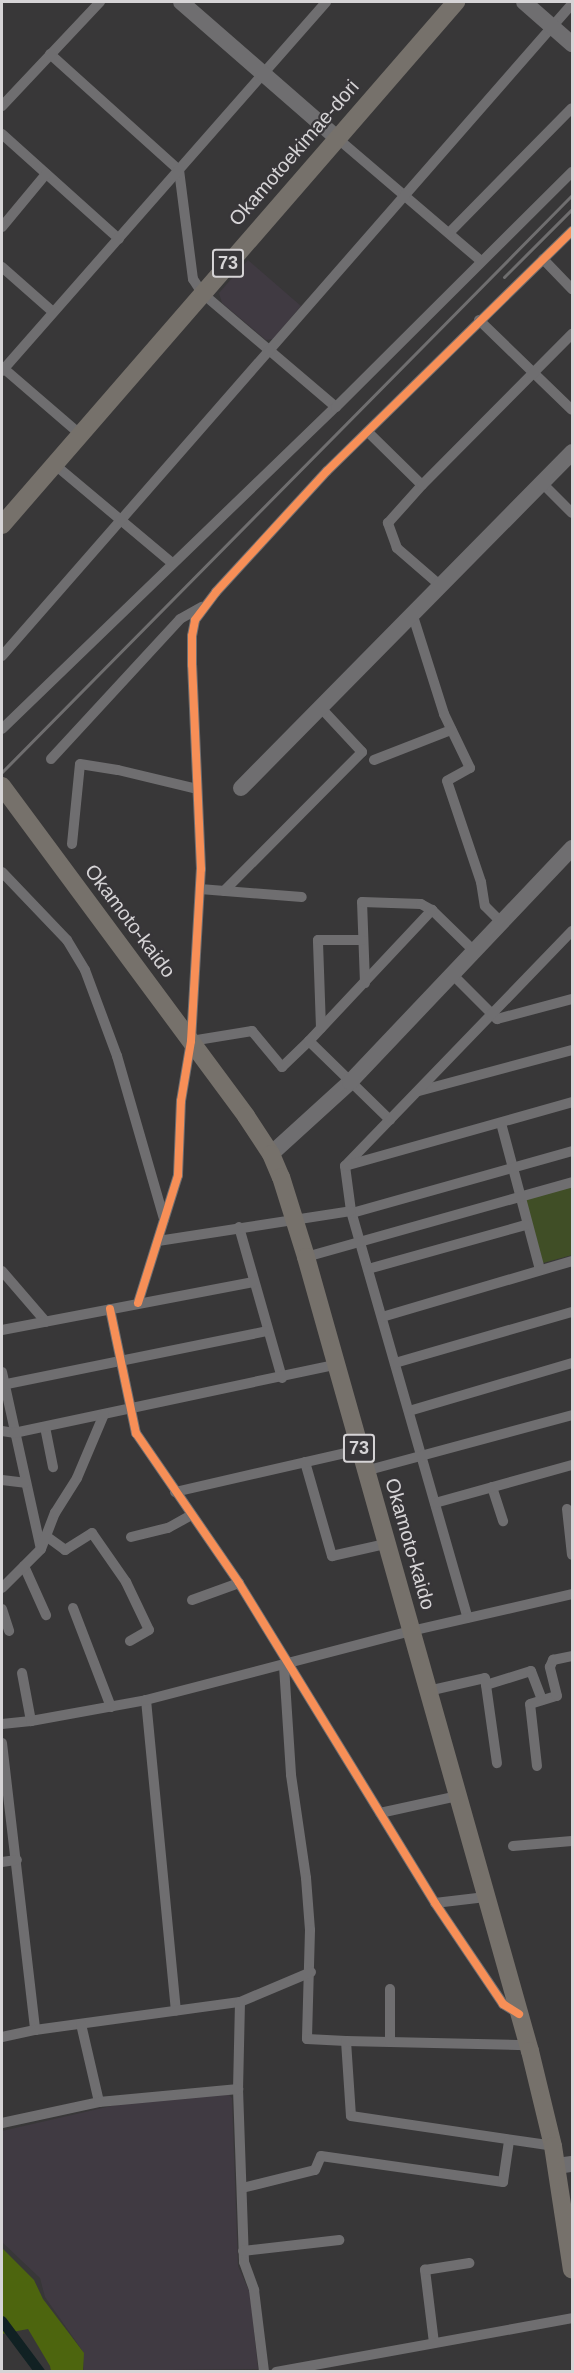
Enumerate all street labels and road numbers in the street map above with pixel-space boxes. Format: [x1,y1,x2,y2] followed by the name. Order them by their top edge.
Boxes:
[224,75,364,231] street label: Okamotoekimae-dori
[212,248,244,278] road number: 73
[80,860,180,982] street label: Okamoto-kaido
[342,1433,376,1463] road number: 73
[380,1476,440,1612] street label: Okamoto-kaido

